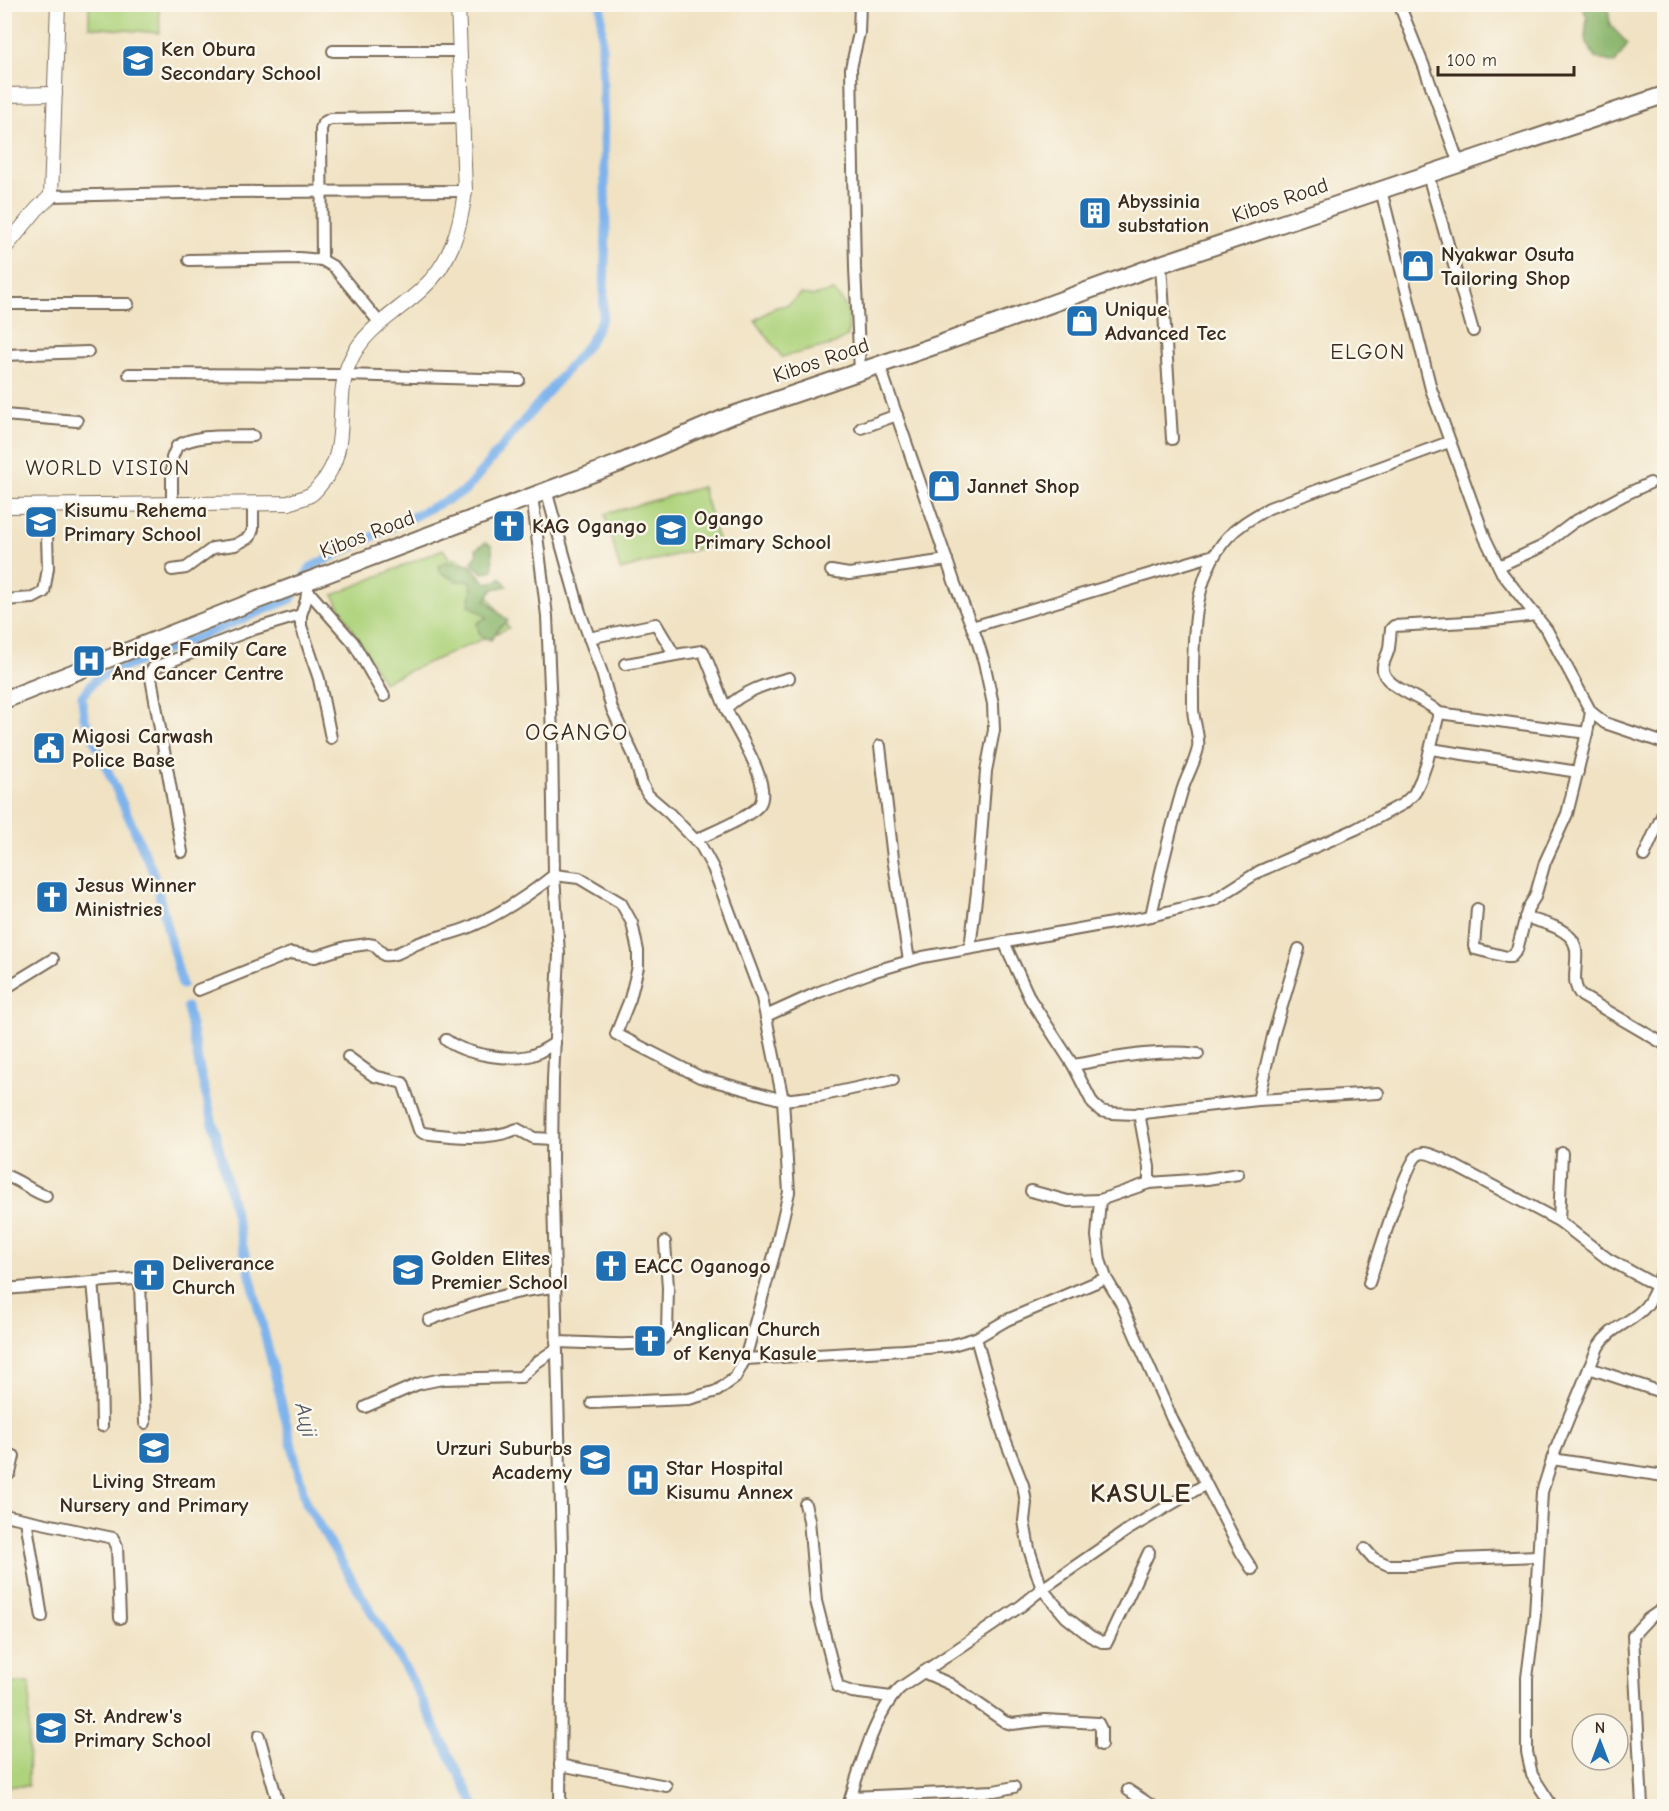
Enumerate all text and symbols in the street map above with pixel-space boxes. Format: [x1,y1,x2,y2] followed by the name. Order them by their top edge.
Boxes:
[161,37,321,85] place label: Ken Obura Secondary School
[1438,39,1574,77] scale bar
[120,43,156,79] school or university icon: Ken Obura Secondary School
[1447,50,1497,71] text: 100 m
[1229,172,1331,228] street label: Kibos Road
[1118,189,1209,237] place label: Abyssinia substation
[1077,195,1113,231] building icon: Abyssinia substation
[1441,242,1575,290] place label: Nyakwar Osuta Tailoring Shop
[1400,248,1436,284] shop icon: Nyakwar Osuta Tailoring Shop
[1105,297,1226,345] place label: Unique Advanced Tec
[1064,303,1100,339] shop icon: Unique Advanced Tec
[770,332,872,388] street label: Kibos Road
[1330,339,1406,365] district label: ELGON
[26,455,190,481] district label: WORLD VISION
[926,468,962,504] shop icon: Jannet Shop
[967,474,1079,498] place label: Jannet Shop
[64,498,207,546] place label: Kisumu Rehema Primary School
[23,504,59,540] school or university icon: Kisumu Rehema Primary School
[316,505,418,563] street label: Kibos Road
[694,506,831,554] place label: Ogango Primary School
[491,508,527,544] church icon: KAG Ogango
[653,512,689,548] school or university icon: Ogango Primary School
[532,514,647,538] place label: KAG Ogango
[112,637,287,685] place label: Bridge Family Care And Cancer Centre
[71,643,107,679] hospital icon: Bridge Family Care And Cancer Centre
[525,718,629,746] district label: OGANGO
[72,724,213,772] place label: Migosi Carwash Police Base
[31,730,67,766] public building icon: Migosi Carwash Police Base
[75,873,196,921] place label: Jesus Winner Ministries
[34,879,70,915] church icon: Jesus Winner Ministries
[431,1246,568,1294] place label: Golden Elites Premier School
[593,1248,629,1284] church icon: EACC Oganogo
[172,1251,274,1299] place label: Deliverance Church
[390,1252,426,1288] school or university icon: Golden Elites Premier School
[634,1254,771,1278] place label: EACC Oganogo
[131,1257,167,1293] church icon: Deliverance Church
[673,1317,820,1365] place label: Anglican Church of Kenya Kasule
[632,1323,668,1359] church icon: Anglican Church of Kenya Kasule
[289,1399,323,1441] water label: Auji
[136,1430,172,1466] school or university icon: Living Stream Nursery and Primary
[436,1436,572,1484] place label: Urzuri Suburbs Academy
[577,1442,613,1478] school or university icon: Urzuri Suburbs Academy
[666,1456,794,1504] place label: Star Hospital Kisumu Annex
[625,1462,661,1498] hospital icon: Star Hospital Kisumu Annex
[60,1469,249,1517] place label: Living Stream Nursery and Primary
[1090,1478,1192,1509] district label: KASULE
[74,1704,211,1752] place label: St. Andrew's Primary School
[33,1710,69,1746] school or university icon: St. Andrew's Primary School
[1570,1712,1630,1772] north arrow
[1595,1719,1605,1737] text: N

